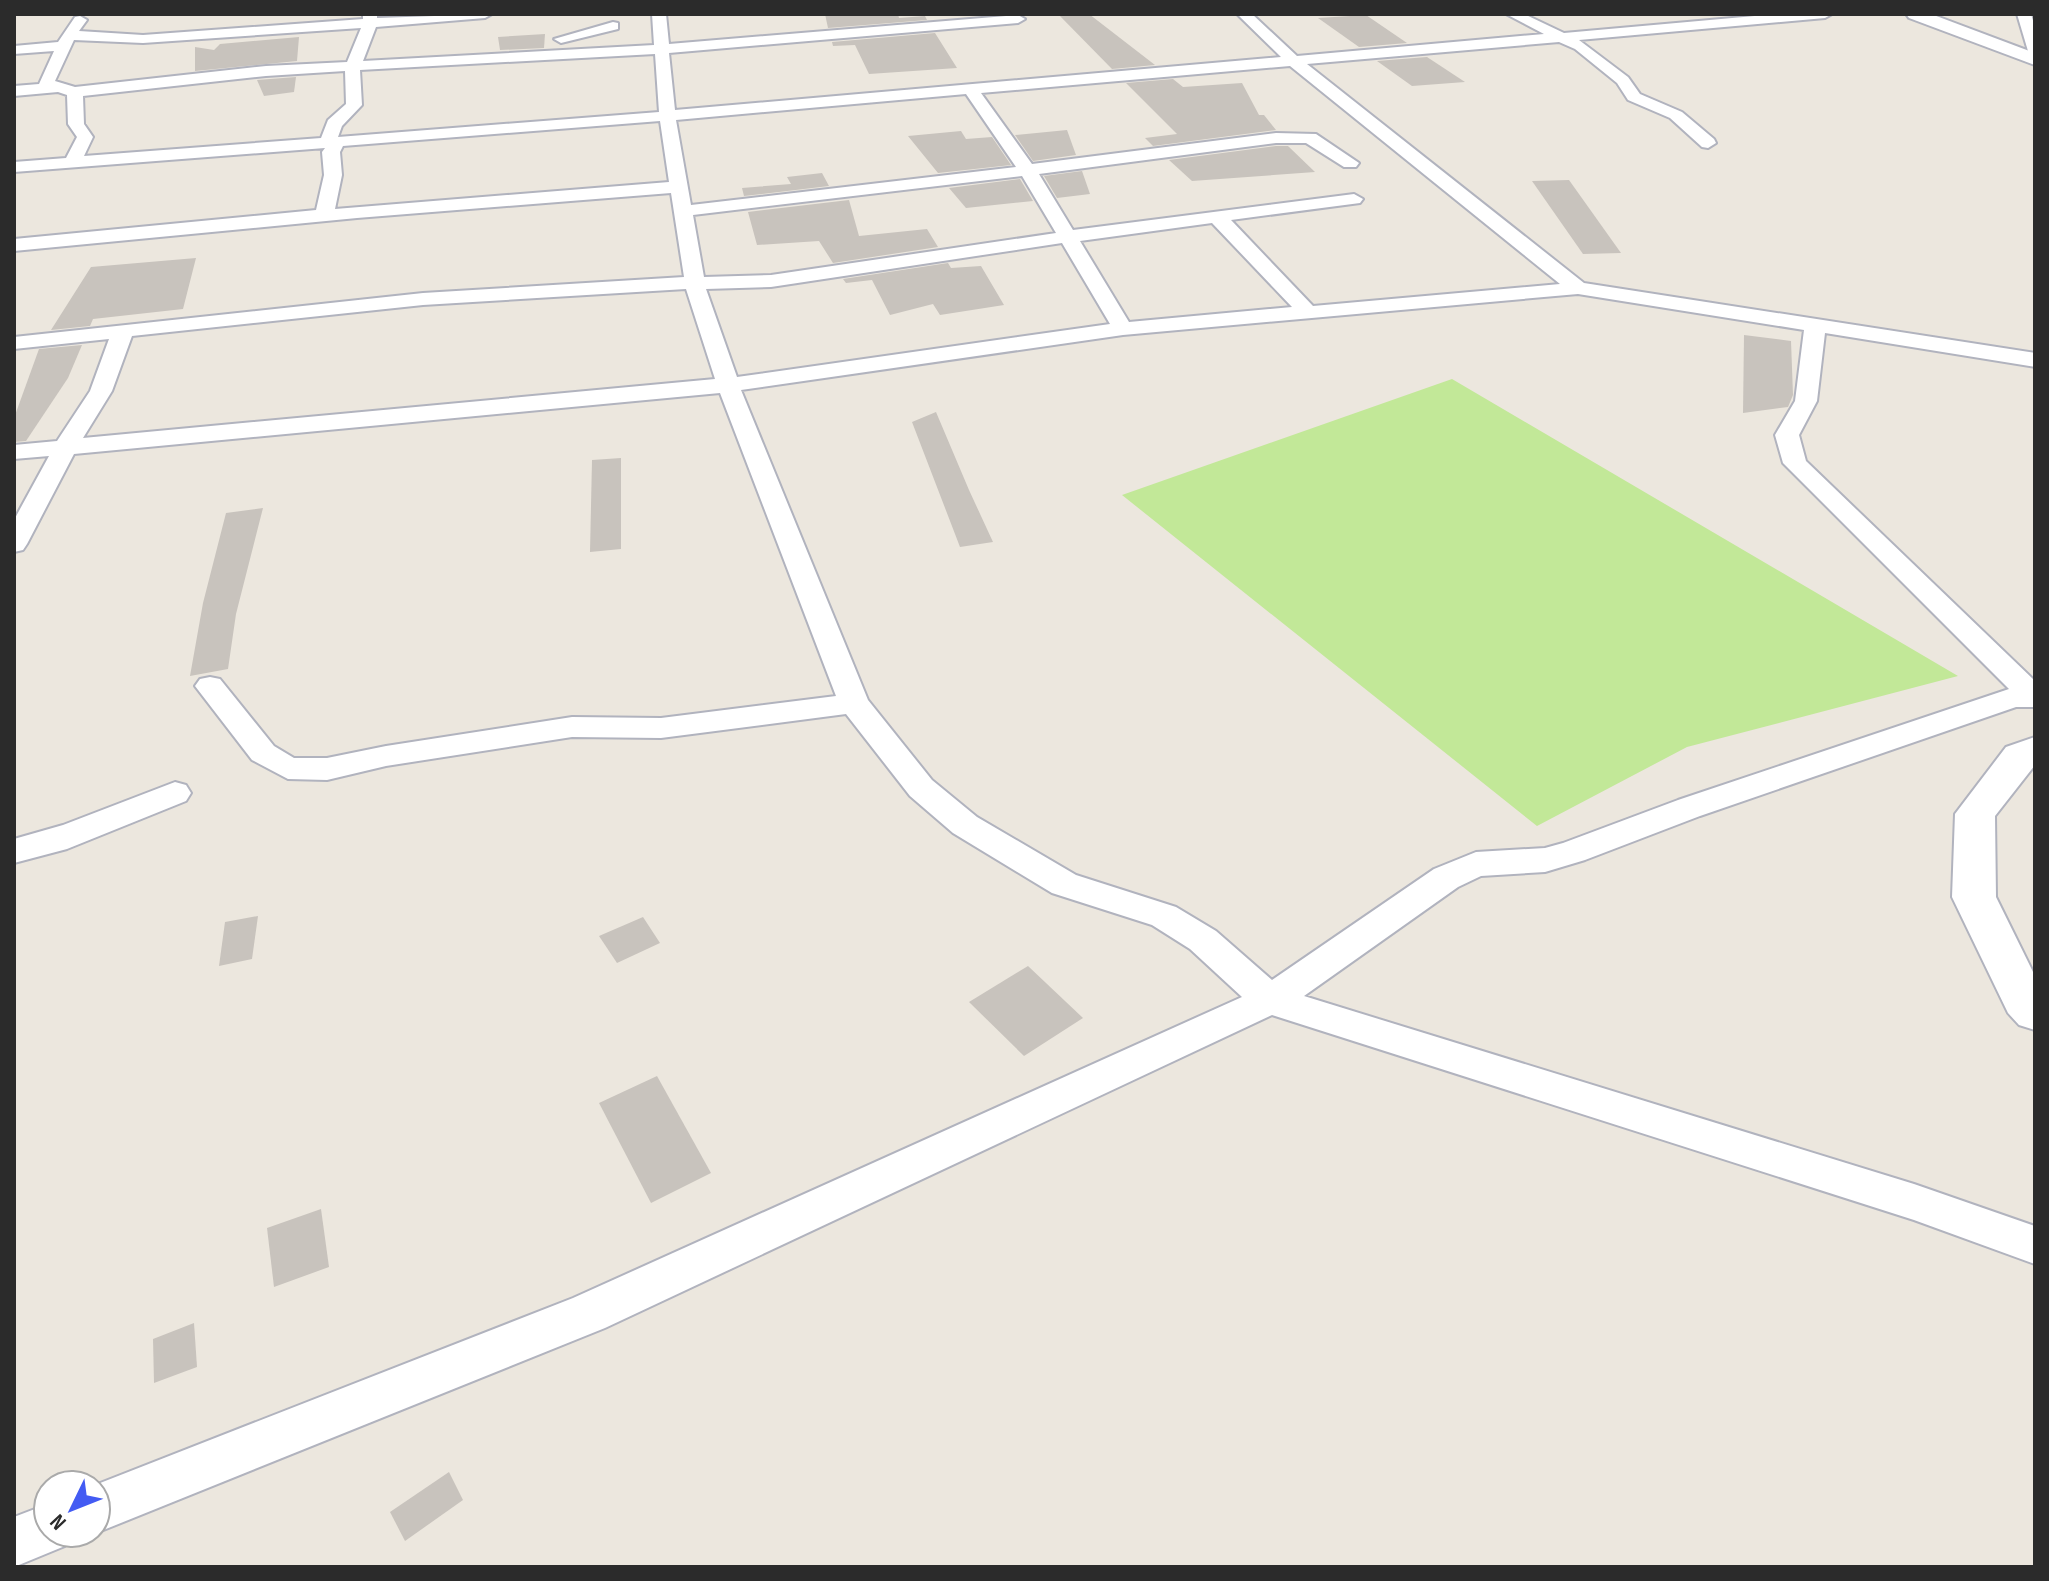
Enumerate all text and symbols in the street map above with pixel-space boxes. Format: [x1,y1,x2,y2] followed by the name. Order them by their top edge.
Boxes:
[32,1469,112,1549] north arrow
[45,1508,72,1535] text: N

